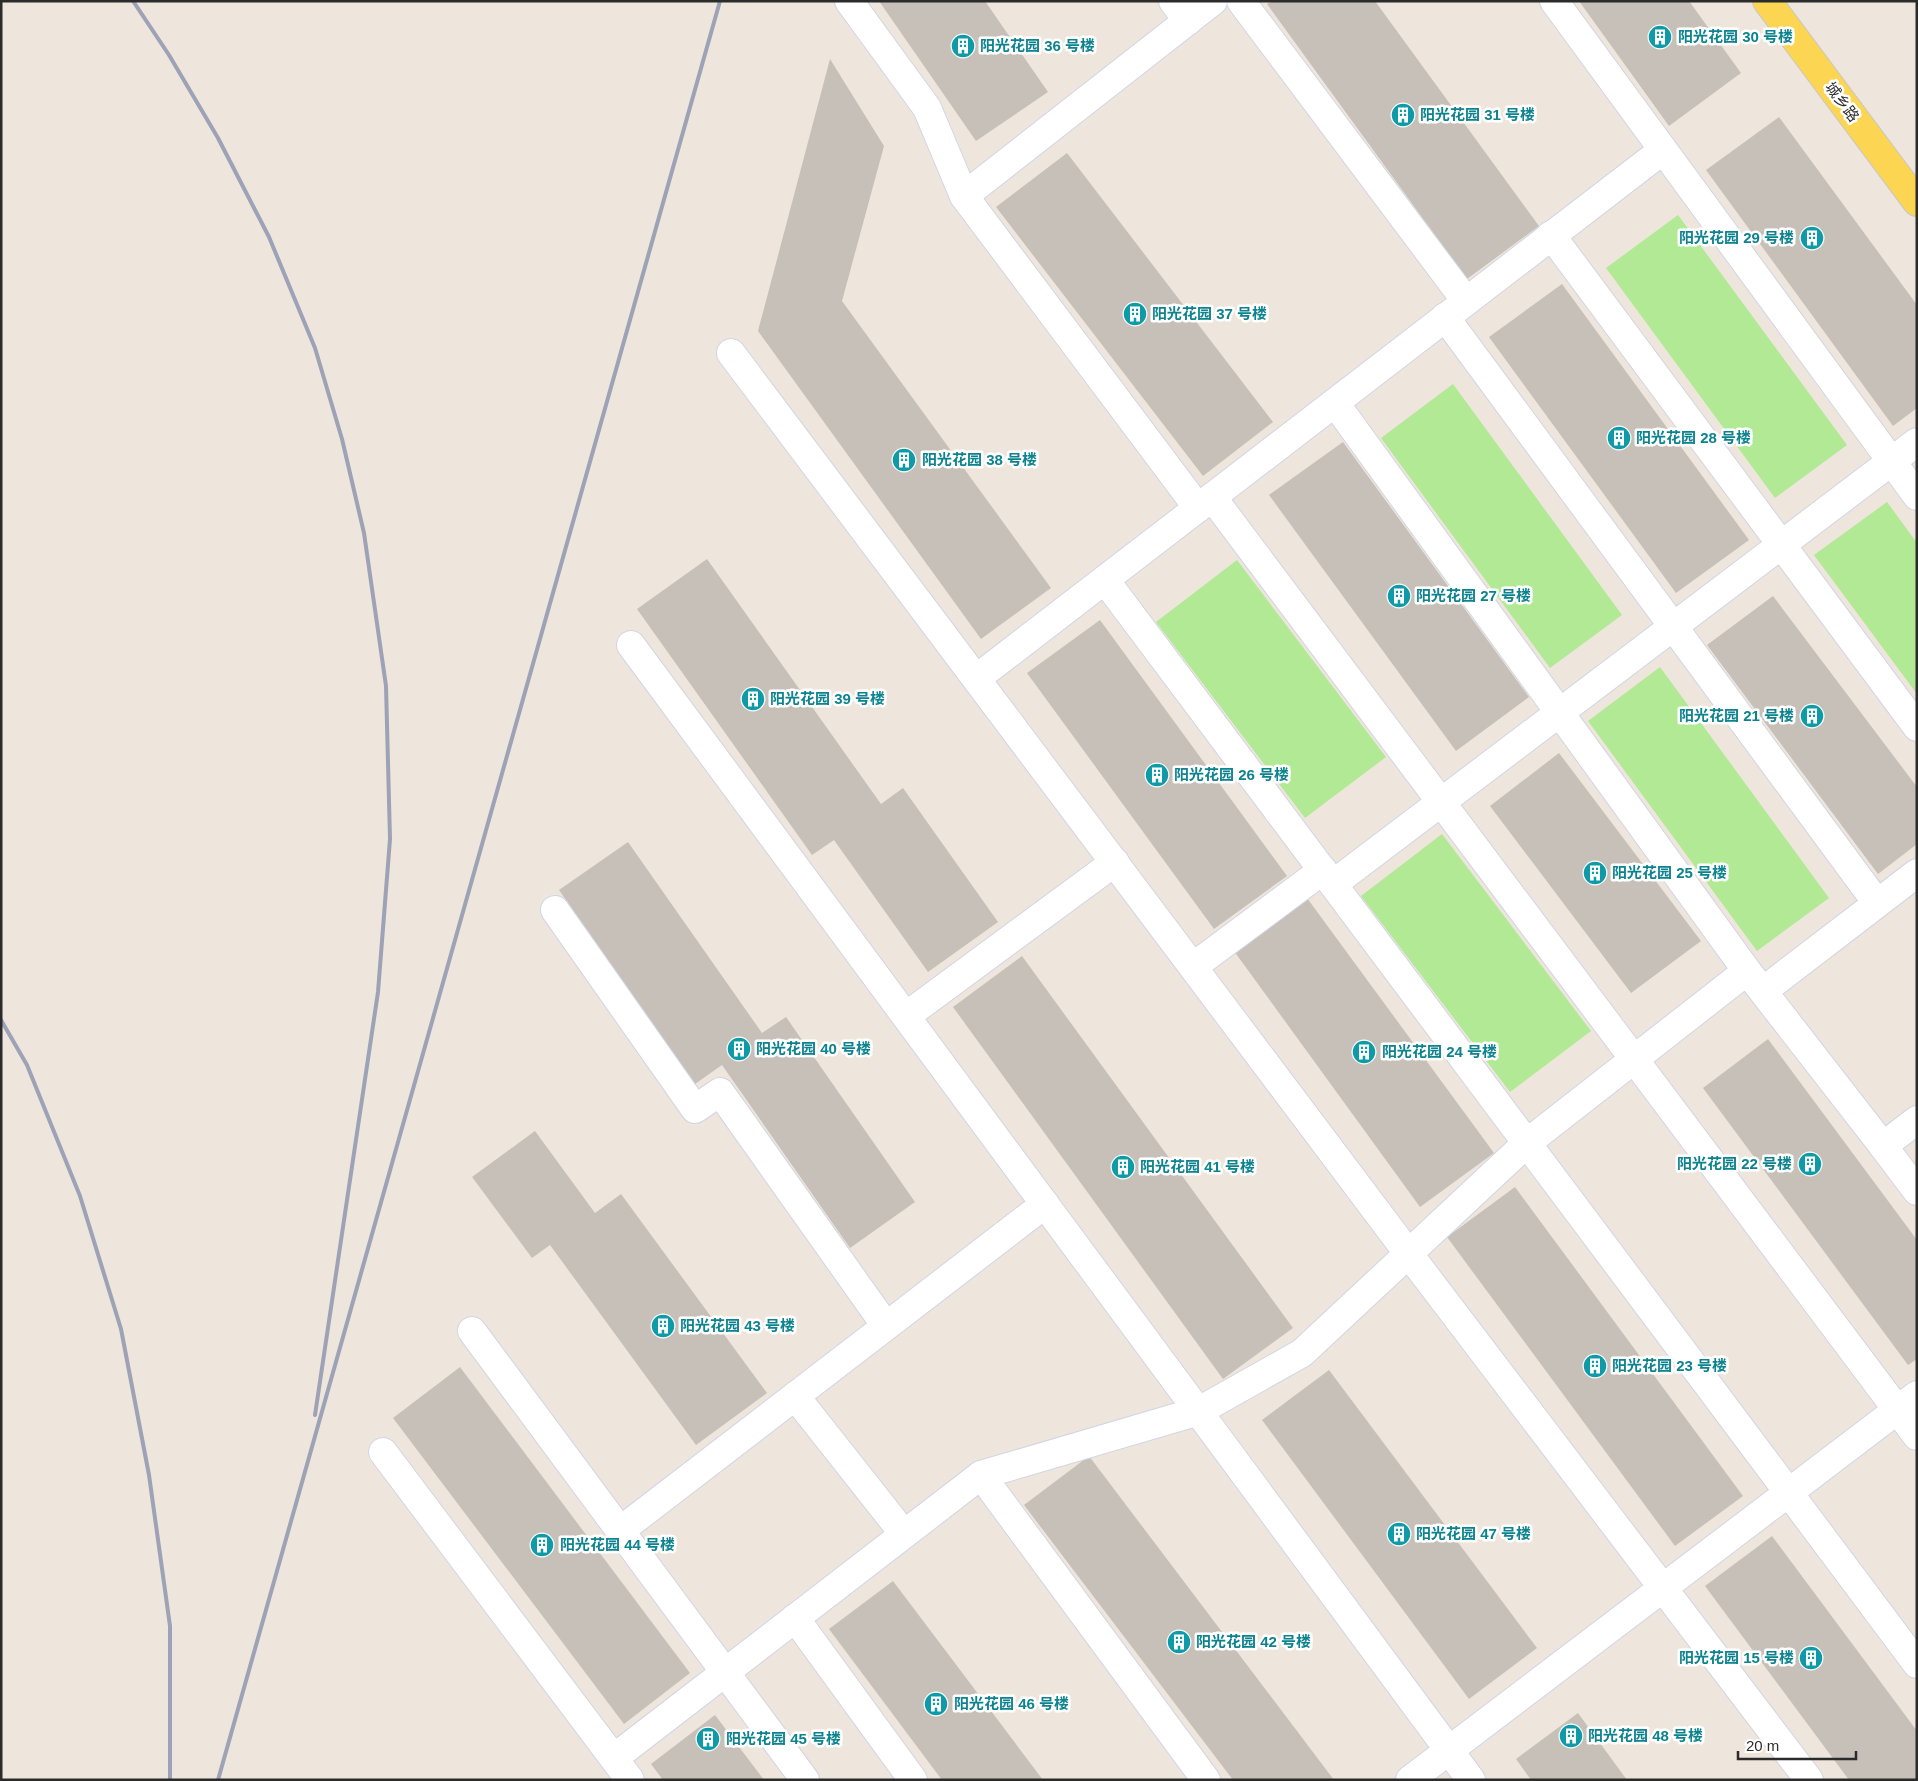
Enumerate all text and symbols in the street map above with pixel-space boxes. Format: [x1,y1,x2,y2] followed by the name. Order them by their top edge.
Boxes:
[1647,24,1673,50] building icon: 阳光花园 30 号楼
[1678,28,1793,45] place label: 阳光花园 30 号楼
[950,33,976,59] building icon: 阳光花园 36 号楼
[980,37,1095,54] place label: 阳光花园 36 号楼
[1822,79,1863,125] street label: 城乡路
[1390,102,1416,128] building icon: 阳光花园 31 号楼
[1420,106,1535,123] place label: 阳光花园 31 号楼
[1799,225,1825,251] building icon: 阳光花园 29 号楼
[1679,229,1794,246] place label: 阳光花园 29 号楼
[1122,301,1148,327] building icon: 阳光花园 37 号楼
[1152,305,1267,322] place label: 阳光花园 37 号楼
[1606,425,1632,451] building icon: 阳光花园 28 号楼
[1636,429,1751,446] place label: 阳光花园 28 号楼
[891,447,917,473] building icon: 阳光花园 38 号楼
[922,451,1037,468] place label: 阳光花园 38 号楼
[1386,583,1412,609] building icon: 阳光花园 27 号楼
[1416,587,1531,604] place label: 阳光花园 27 号楼
[740,686,766,712] building icon: 阳光花园 39 号楼
[770,690,885,707] place label: 阳光花园 39 号楼
[1799,703,1825,729] building icon: 阳光花园 21 号楼
[1679,707,1794,724] place label: 阳光花园 21 号楼
[1144,762,1170,788] building icon: 阳光花园 26 号楼
[1174,766,1289,783] place label: 阳光花园 26 号楼
[1582,860,1608,886] building icon: 阳光花园 25 号楼
[1612,864,1727,881] place label: 阳光花园 25 号楼
[726,1036,752,1062] building icon: 阳光花园 40 号楼
[1351,1039,1377,1065] building icon: 阳光花园 24 号楼
[756,1040,871,1057] place label: 阳光花园 40 号楼
[1382,1043,1497,1060] place label: 阳光花园 24 号楼
[1797,1151,1823,1177] building icon: 阳光花园 22 号楼
[1110,1154,1136,1180] building icon: 阳光花园 41 号楼
[1677,1155,1792,1172] place label: 阳光花园 22 号楼
[1140,1158,1255,1175] place label: 阳光花园 41 号楼
[650,1313,676,1339] building icon: 阳光花园 43 号楼
[680,1317,795,1334] place label: 阳光花园 43 号楼
[1582,1353,1608,1379] building icon: 阳光花园 23 号楼
[1612,1357,1727,1374] place label: 阳光花园 23 号楼
[1386,1521,1412,1547] building icon: 阳光花园 47 号楼
[1416,1525,1531,1542] place label: 阳光花园 47 号楼
[529,1532,555,1558] building icon: 阳光花园 44 号楼
[560,1536,675,1553] place label: 阳光花园 44 号楼
[1166,1629,1192,1655] building icon: 阳光花园 42 号楼
[1196,1633,1311,1650] place label: 阳光花园 42 号楼
[1798,1645,1824,1671] building icon: 阳光花园 15 号楼
[1679,1649,1794,1666] place label: 阳光花园 15 号楼
[923,1691,949,1717] building icon: 阳光花园 46 号楼
[954,1695,1069,1712] place label: 阳光花园 46 号楼
[1558,1723,1584,1749] building icon: 阳光花园 48 号楼
[695,1726,721,1752] building icon: 阳光花园 45 号楼
[1588,1727,1703,1744] place label: 阳光花园 48 号楼
[1738,1728,1856,1760] scale bar
[726,1730,841,1747] place label: 阳光花园 45 号楼
[1746,1737,1779,1754] text: 20 m

